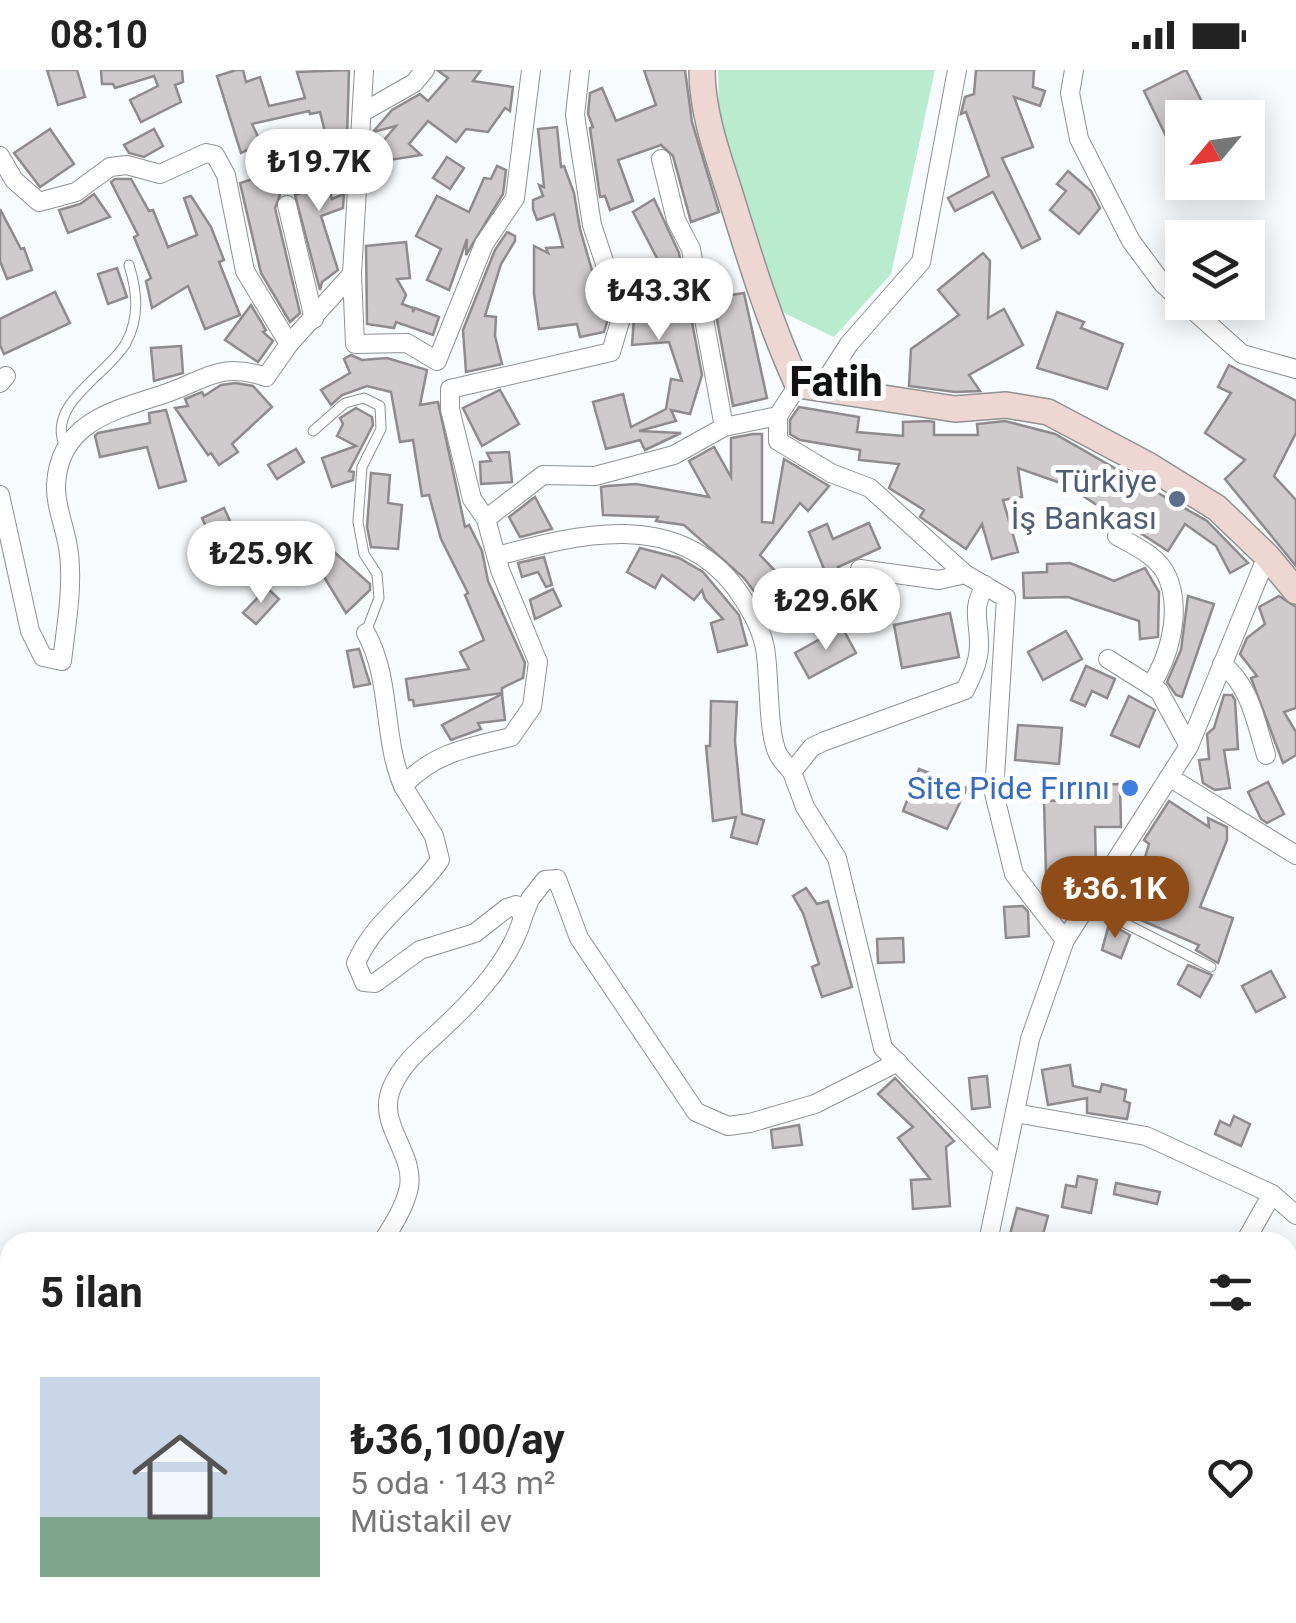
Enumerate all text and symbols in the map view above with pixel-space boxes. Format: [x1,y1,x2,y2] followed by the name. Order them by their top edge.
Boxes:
[50,13,148,57] text: 08:10
[1165,100,1265,200] north arrow
[1165,100,1265,320] map controls
[238,129,400,214] pin: ₺19.7K
[267,142,371,180] text: ₺19.7K
[1165,220,1265,320] button: layers
[578,258,740,343] pin: ₺43.3K
[607,271,711,309] text: ₺43.3K
[789,357,883,406] district label: Fatih
[1011,462,1157,537] place label: Türkiye İş Bankası
[1166,488,1188,510] marker: Türkiye İş Bankası
[180,521,342,606] pin: ₺25.9K
[209,534,313,572] text: ₺25.9K
[745,568,907,653] pin: ₺29.6K
[774,581,878,619] text: ₺29.6K
[907,769,1110,807] place label: Site Pide Fırını
[1119,777,1141,799] marker: Site Pide Fırını
[1034,856,1196,941] pin: ₺36.1K
[1063,869,1167,907] text: ₺36.1K
[1203,1265,1258,1320] icon: filters
[40,1268,143,1317] text: 5 ilan
[350,1415,565,1464] text: ₺36,100/ay
[120,1417,240,1537] icon: home
[1203,1450,1258,1505] icon: heart
[350,1464,556,1502] text: 5 oda · 143 m²
[350,1502,512,1540] text: Müstakil ev

